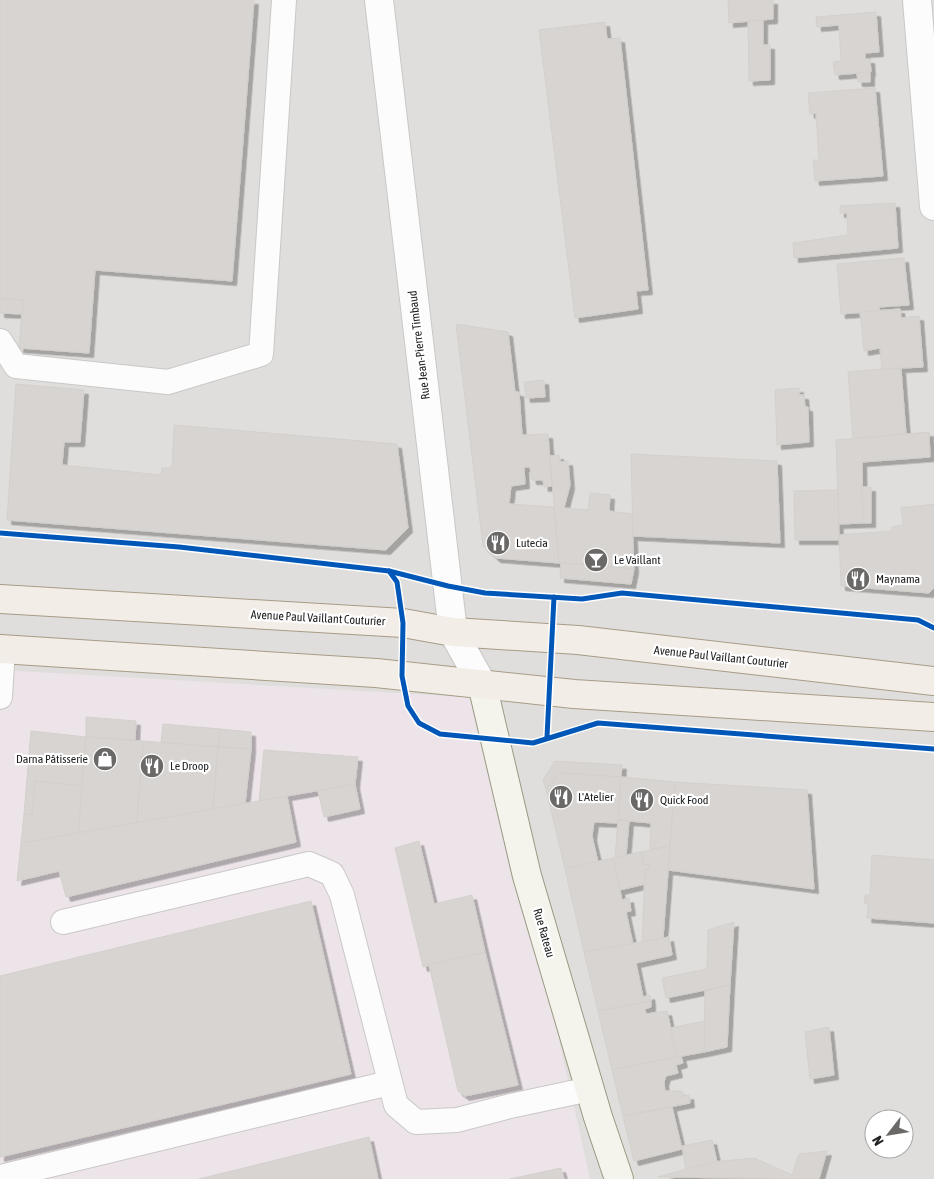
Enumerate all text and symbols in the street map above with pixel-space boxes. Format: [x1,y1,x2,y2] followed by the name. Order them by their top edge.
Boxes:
[405,290,433,400] street label: Rue Jean-Pierre Timbaud
[485,530,511,556] restaurant icon: Lutecia
[516,536,548,550] place label: Lutecia
[583,547,609,573] bar icon: Le Vaillant
[614,553,661,567] place label: Le Vaillant
[845,566,871,592] restaurant icon: Maynama
[876,572,920,586] place label: Maynama
[250,607,386,629] street label: Avenue Paul Vaillant Couturier
[653,643,789,671] street label: Avenue Paul Vaillant Couturier
[92,746,118,772] shop icon: Darna Pâtisserie
[16,752,88,766] place label: Darna Pâtisserie
[139,753,165,779] restaurant icon: Le Droop
[170,759,209,773] place label: Le Droop
[548,784,574,810] restaurant icon: L'Atelier
[629,787,655,813] restaurant icon: Quick Food
[578,790,614,804] place label: L'Atelier
[660,793,709,807] place label: Quick Food
[530,907,558,959] street label: Rue Rateau
[864,1109,914,1159] north arrow
[869,1133,887,1148] text: N

